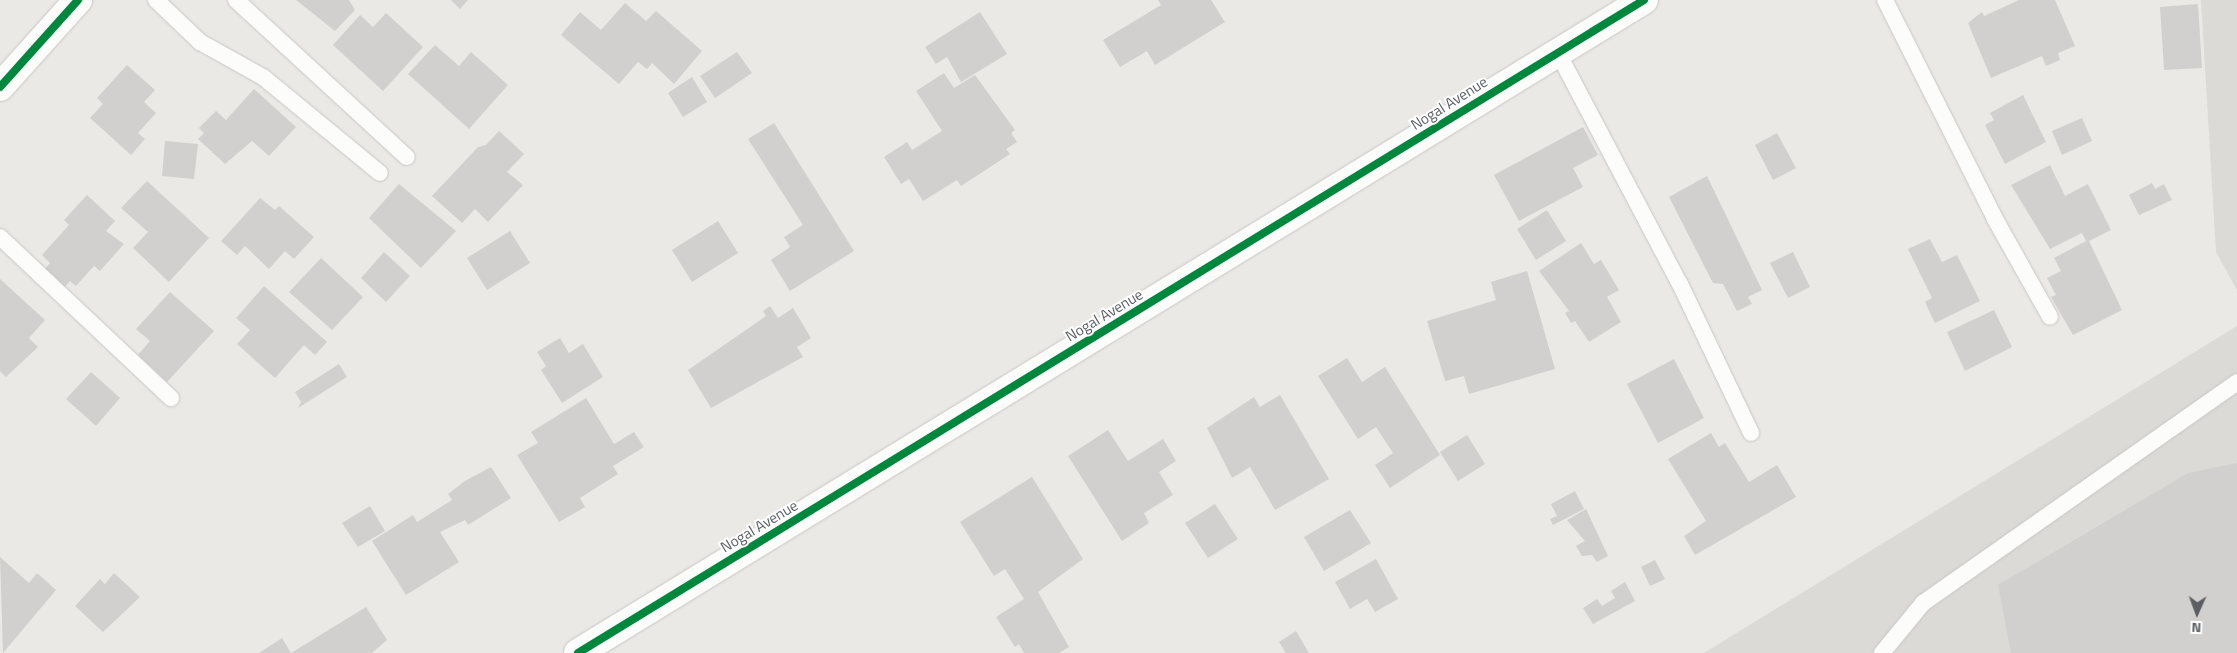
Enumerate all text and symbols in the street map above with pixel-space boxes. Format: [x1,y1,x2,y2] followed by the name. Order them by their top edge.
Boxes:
[1407,72,1491,134] street label: Nogal Avenue
[1062,285,1146,345] street label: Nogal Avenue
[717,496,801,556] street label: Nogal Avenue
[2172,588,2222,638] north arrow
[2191,618,2202,639] text: N

